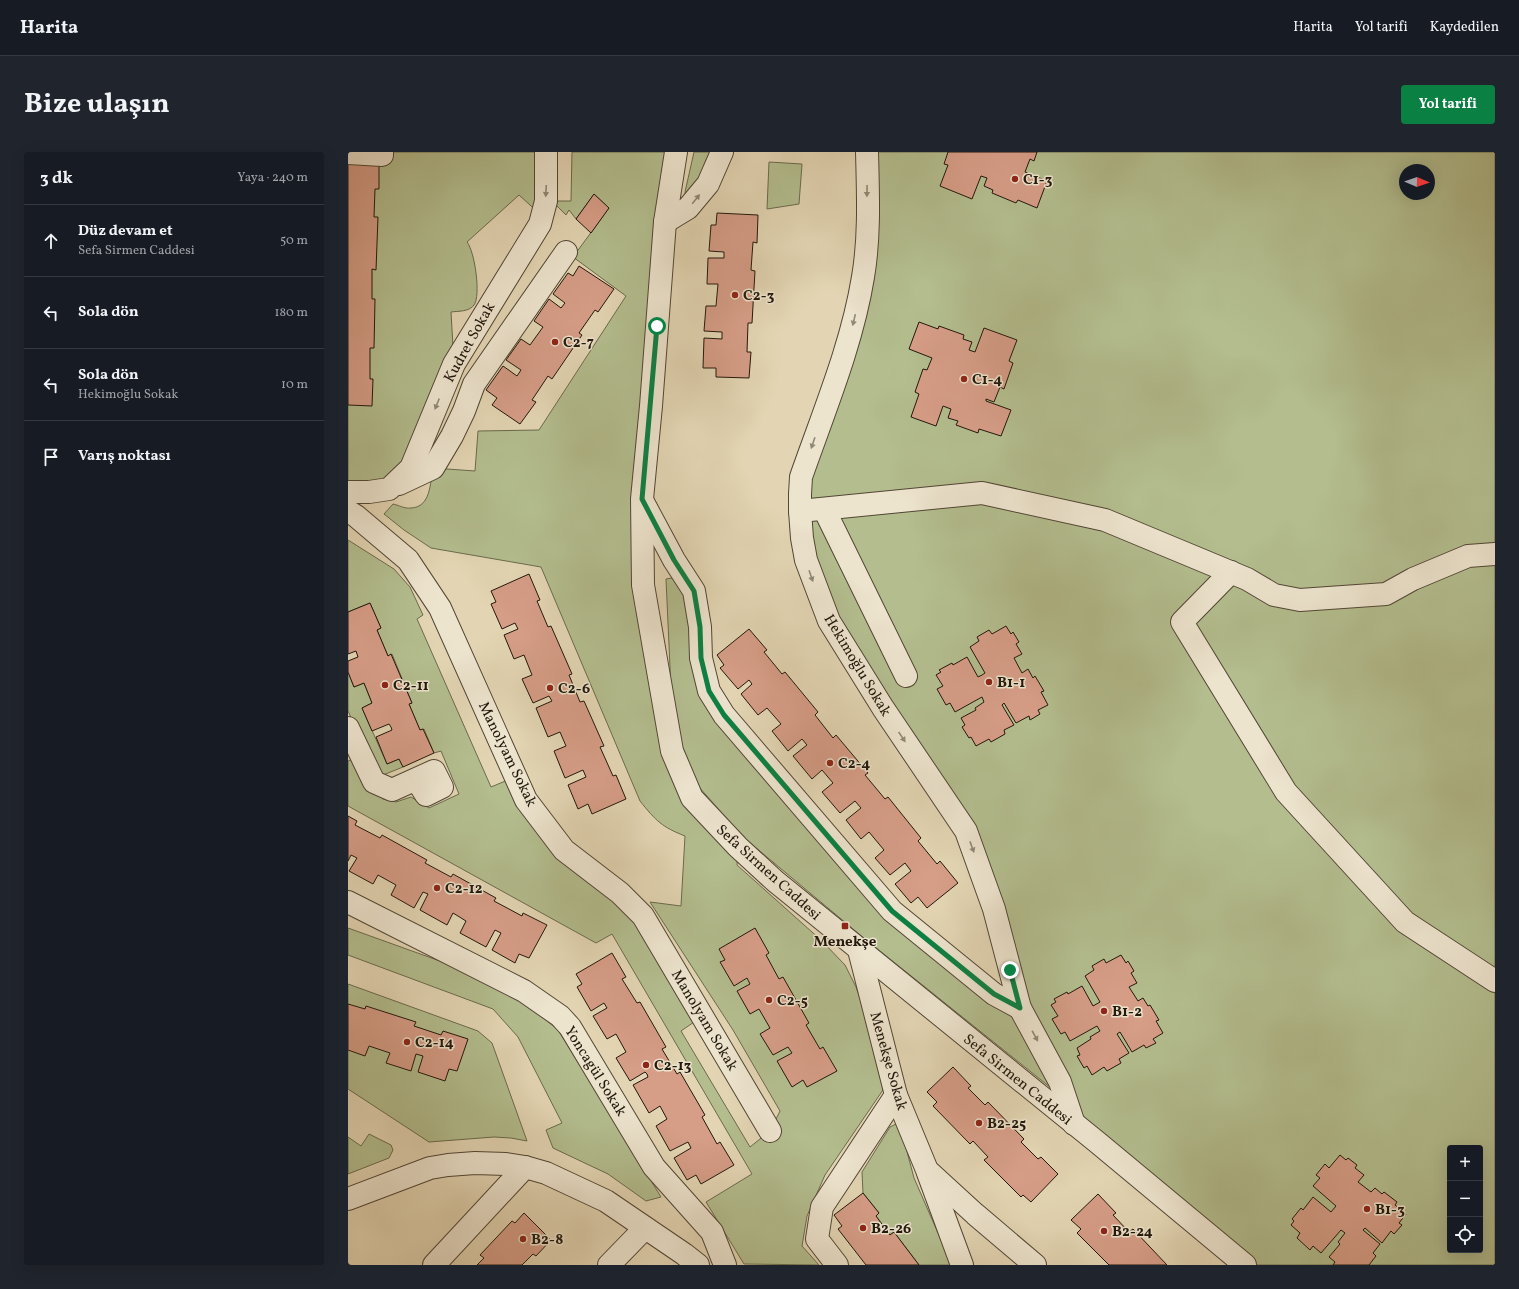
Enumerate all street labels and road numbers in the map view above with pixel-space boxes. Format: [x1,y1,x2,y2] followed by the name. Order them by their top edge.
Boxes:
[440,299,501,387] street label: Kudret Sokak
[818,611,896,721] street label: Hekimoğlu Sokak
[472,699,541,811] street label: Manolyam Sokak
[711,820,825,926] street label: Sefa Sirmen Caddesi
[665,966,742,1075] street label: Manolyam Sokak
[863,1010,912,1113] street label: Menekşe Sokak
[559,1023,631,1121] street label: Yoncagül Sokak
[958,1030,1076,1131] street label: Sefa Sirmen Caddesi

